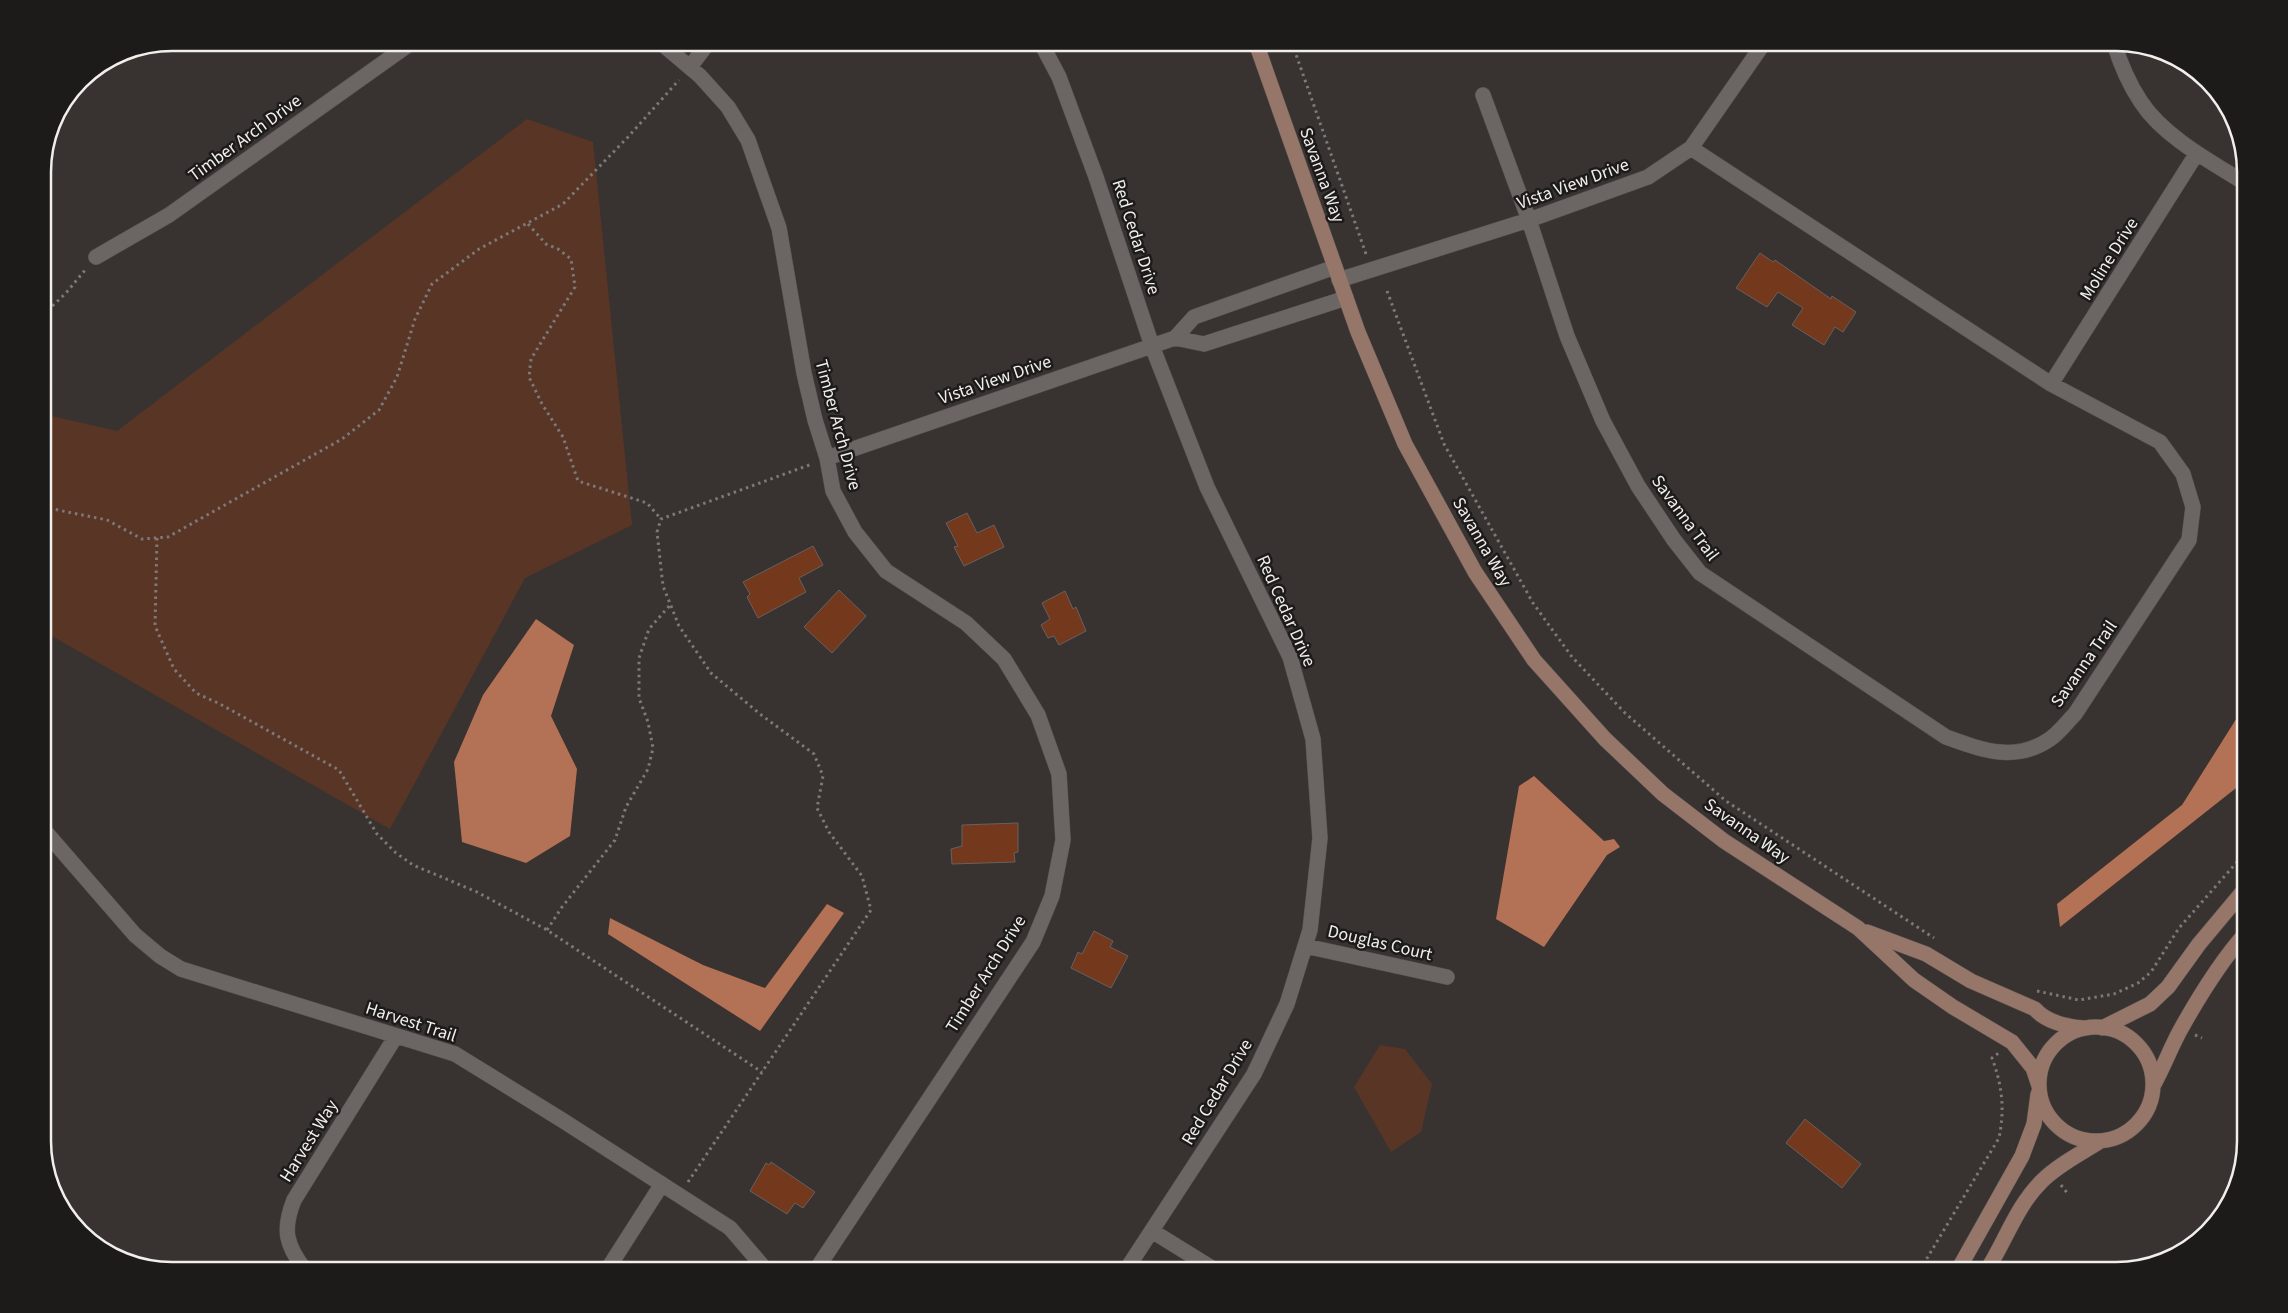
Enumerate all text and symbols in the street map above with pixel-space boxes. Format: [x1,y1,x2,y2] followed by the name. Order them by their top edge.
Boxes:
[183,88,307,188] street label: Timber Arch Drive
[1293,124,1351,227] street label: Savanna Way
[1514,152,1633,216] street label: Vista View Drive
[1106,176,1166,298] street label: Red Cedar Drive
[2074,213,2144,305] street label: Moline Drive
[935,349,1055,411] street label: Vista View Drive
[809,357,867,493] street label: Timber Arch Drive
[1645,470,1725,566] street label: Savanna Trail
[1446,493,1518,592] street label: Savanna Way
[1250,551,1322,671] street label: Red Cedar Drive
[2045,616,2123,712] street label: Savanna Trail
[1699,792,1795,870] street label: Savanna Way
[940,910,1032,1038] street label: Timber Arch Drive
[1325,919,1435,967] street label: Douglas Court
[362,996,460,1048] street label: Harvest Trail
[1175,1034,1259,1150] street label: Red Cedar Drive
[274,1094,345,1187] street label: Harvest Way

